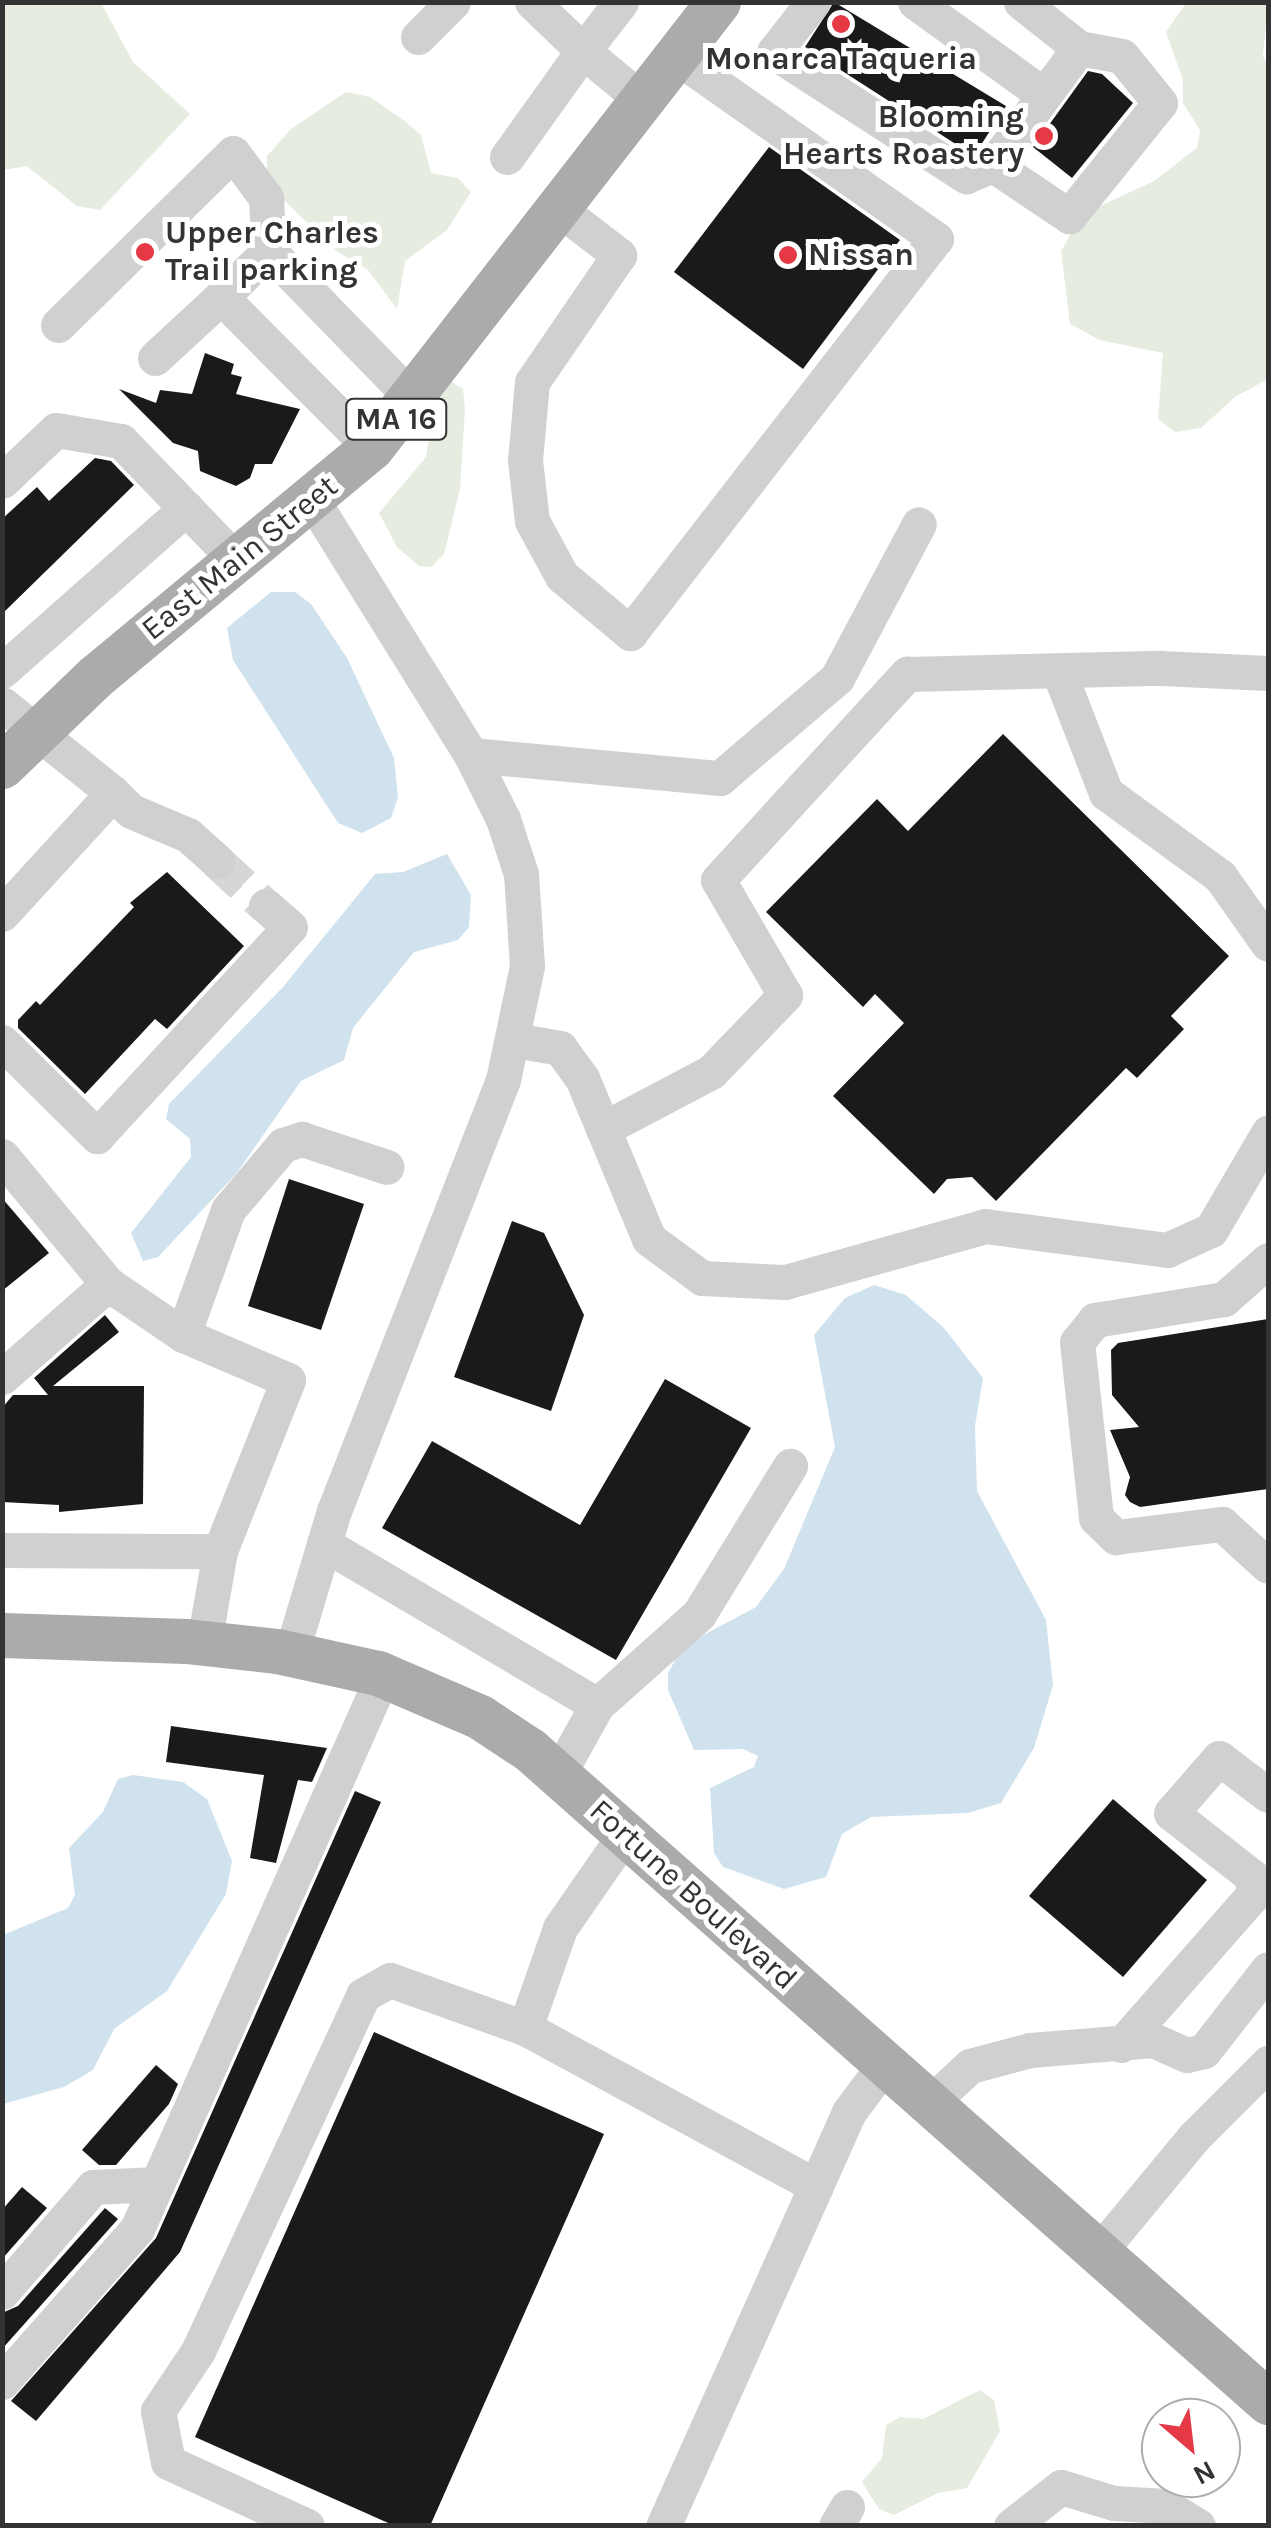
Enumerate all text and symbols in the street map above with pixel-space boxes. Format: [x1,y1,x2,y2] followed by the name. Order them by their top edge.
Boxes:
[830,13,852,35] marker: Monarca Taqueria
[705,40,977,78] place label: Monarca Taqueria
[783,99,1024,174] place label: Blooming Hearts Roastery
[1033,125,1055,147] marker: Blooming Hearts Roastery
[165,215,379,290] place label: Upper Charles Trail parking
[808,236,914,274] place label: Nissan
[134,241,156,263] marker: Upper Charles Trail parking
[777,244,799,266] marker: Nissan
[344,394,448,444] road number: MA 16
[134,467,346,649] street label: East Main Street
[581,1792,805,1998] street label: Fortune Boulevard
[1141,2398,1241,2498] north arrow
[1188,2454,1221,2492] text: N

